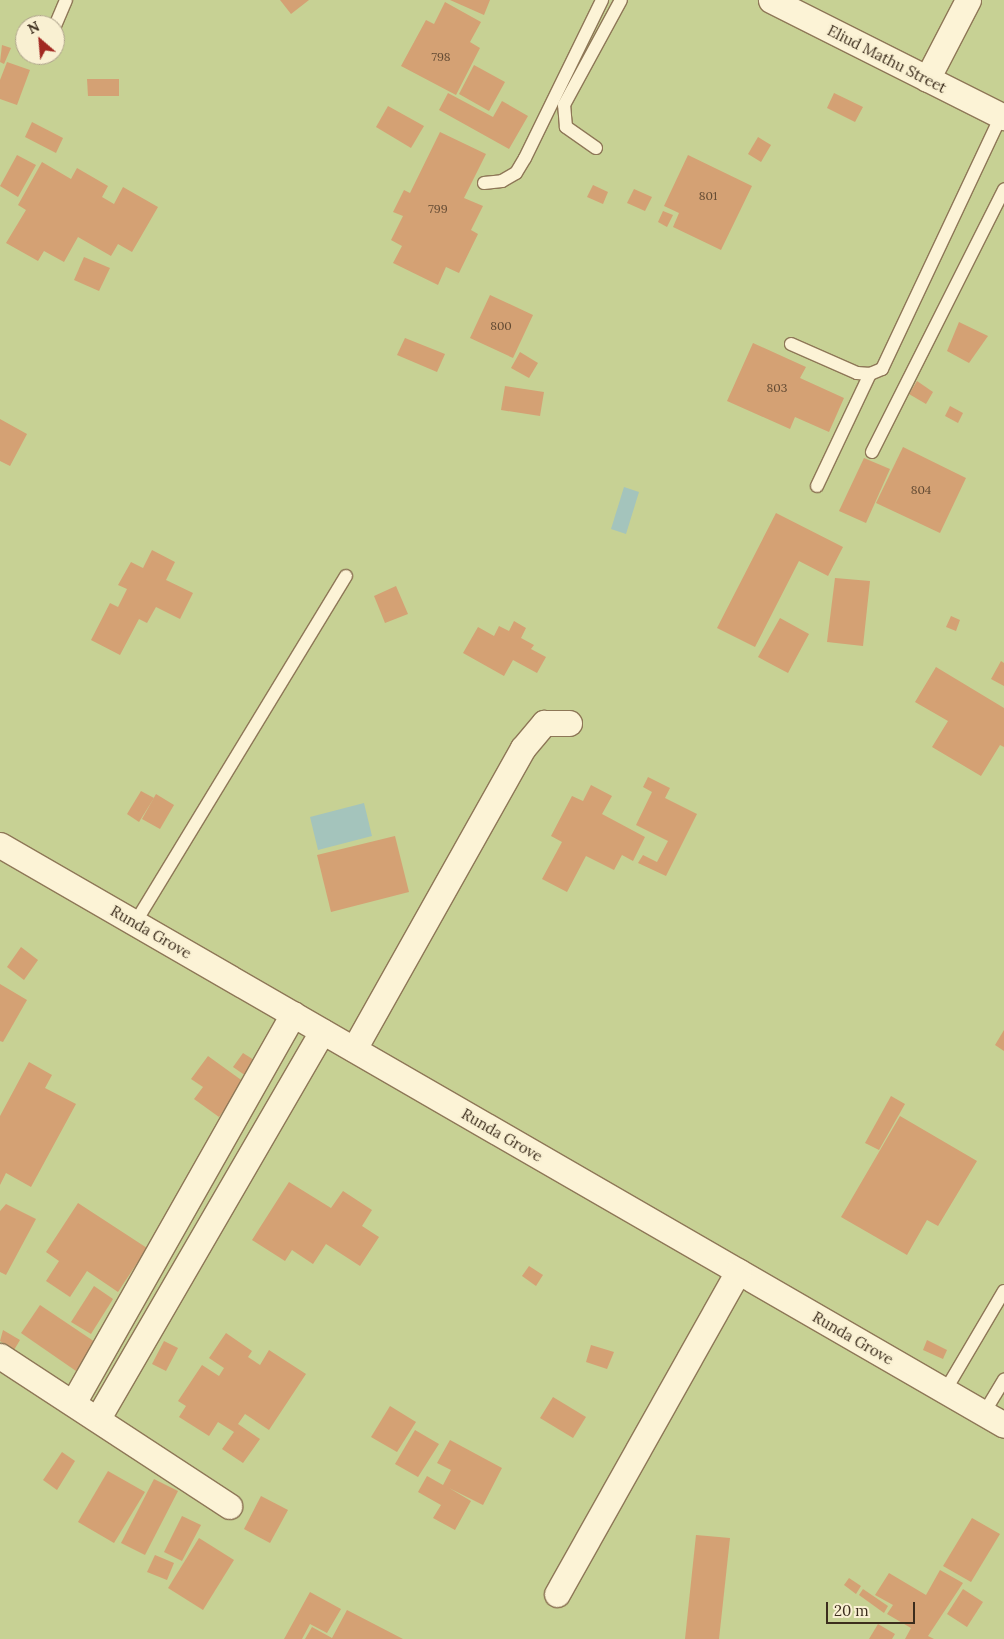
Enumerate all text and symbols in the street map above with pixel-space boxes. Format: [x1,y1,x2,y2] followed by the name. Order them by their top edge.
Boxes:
[15,15,65,65] north arrow
[25,17,43,38] text: N
[825,21,949,97] street label: Eliud Mathu Street
[431,50,451,64] house number: 798
[699,189,717,203] house number: 801
[428,202,448,216] house number: 799
[490,319,512,333] house number: 800
[767,381,787,395] house number: 803
[911,483,931,497] house number: 804
[107,902,195,962] street label: Runda Grove
[458,1105,546,1165] street label: Runda Grove
[809,1308,897,1368] street label: Runda Grove
[829,1592,918,1624] scale bar
[834,1601,869,1620] text: 20 m

